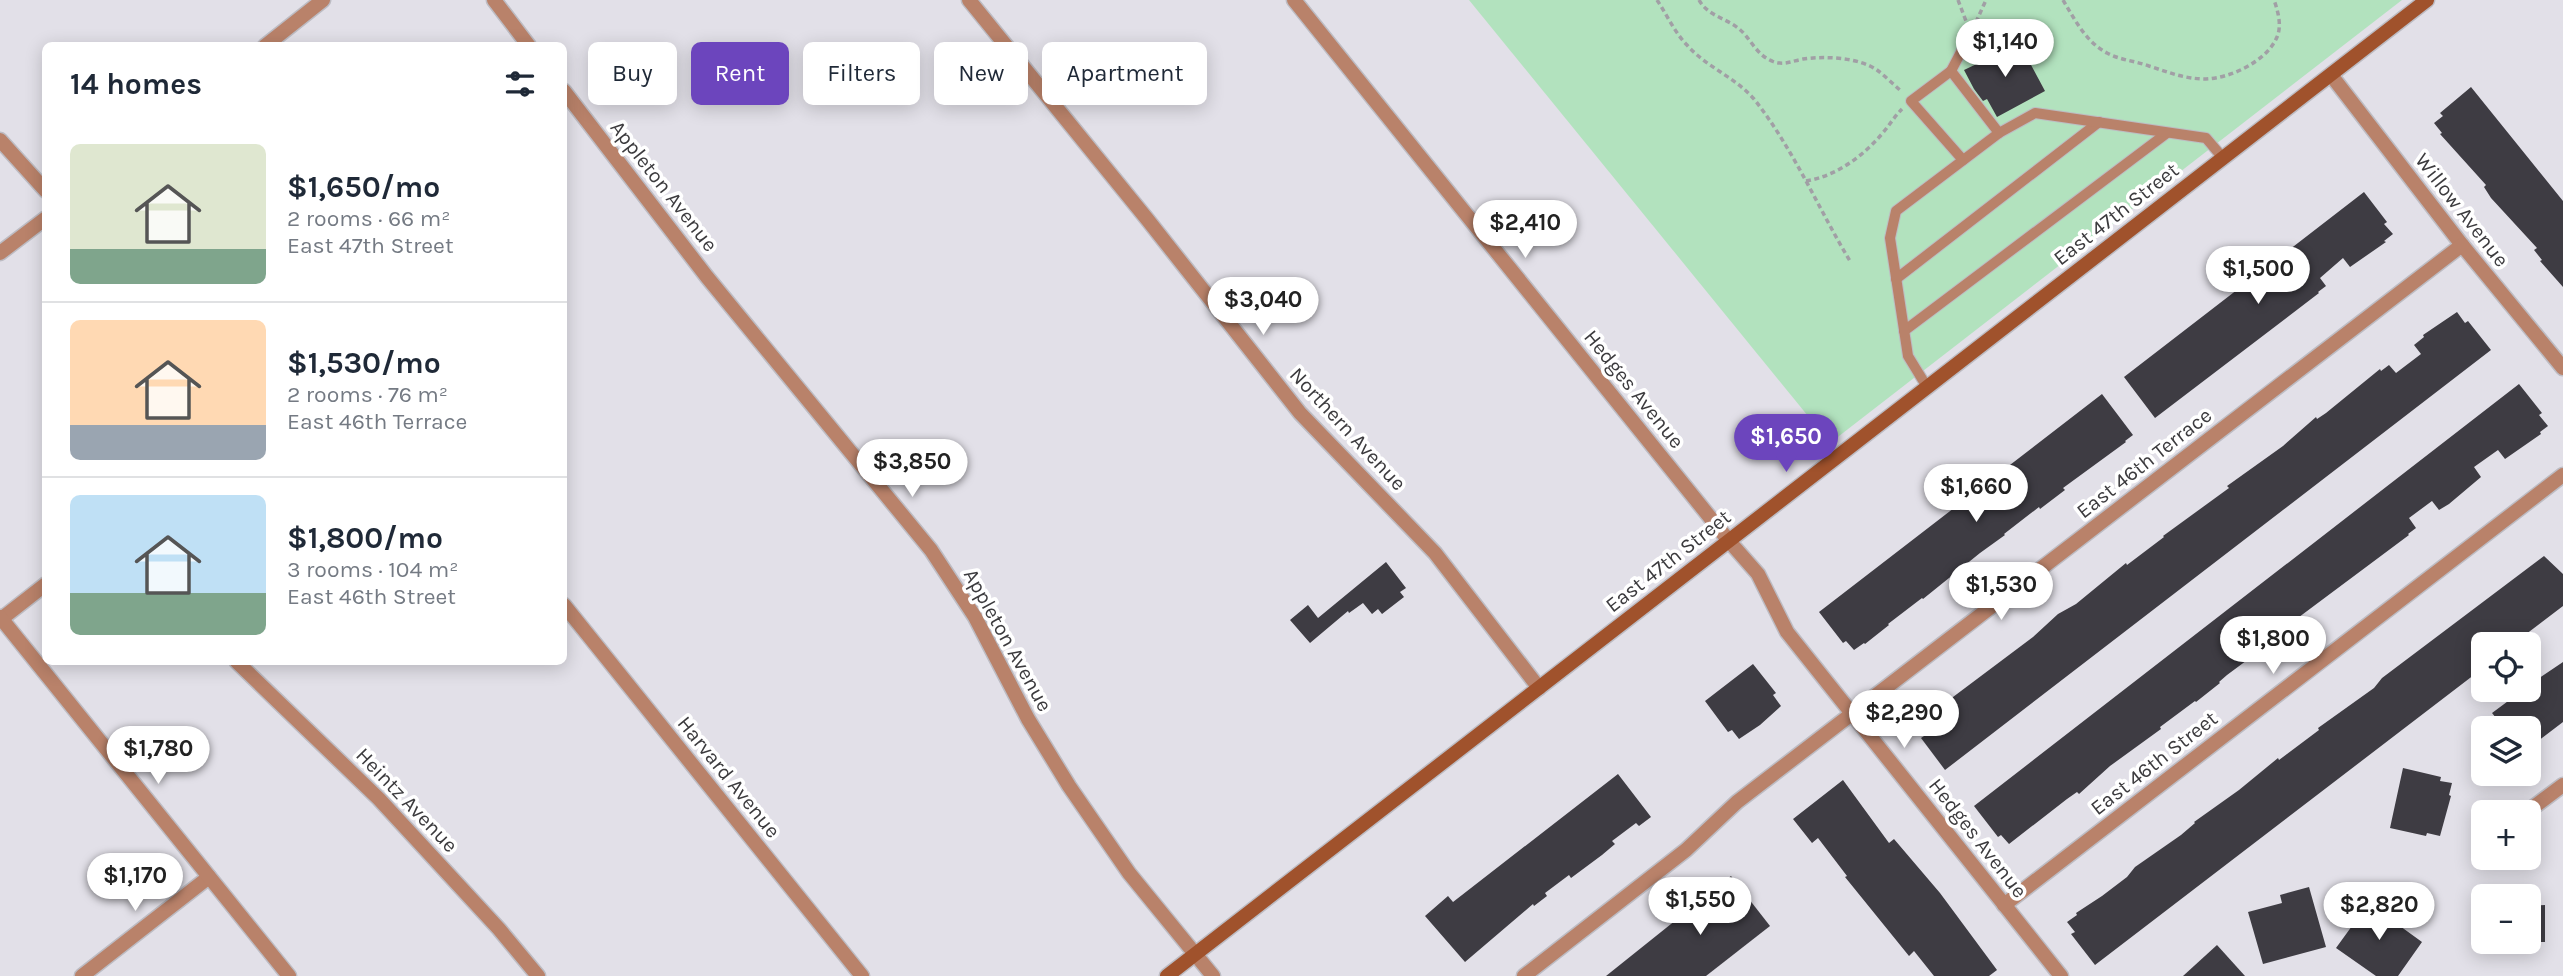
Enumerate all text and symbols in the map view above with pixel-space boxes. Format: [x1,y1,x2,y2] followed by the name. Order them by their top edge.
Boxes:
[1948,20,2062,79] pin: $1,140
[1972,28,2038,55] text: $1,140
[588,42,677,105] chip: Buy
[691,42,789,105] chip: Rent
[803,42,920,105] chip: Filters
[934,42,1028,105] chip: New
[1042,42,1207,105] chip: Apartment
[501,65,539,103] icon: filters
[70,66,202,102] text: 14 homes
[605,116,723,256] street label: Appleton Avenue
[2410,148,2514,272] street label: Willow Avenue
[2049,158,2183,270] street label: East 47th Street
[287,169,440,205] text: $1,650/mo
[126,172,210,256] icon: home
[1468,201,1582,260] pin: $2,410
[287,205,450,232] text: 2 rooms · 66 m²
[1489,209,1561,236] text: $2,410
[287,232,454,259] text: East 47th Street
[2201,246,2315,306] pin: $1,500
[2222,255,2294,282] text: $1,500
[1206,278,1320,337] pin: $3,040
[1224,286,1302,313] text: $3,040
[1579,325,1689,453] street label: Hedges Avenue
[287,345,441,381] text: $1,530/mo
[126,348,210,432] icon: home
[1285,363,1411,495] street label: Northern Avenue
[287,381,448,408] text: 2 rooms · 76 m²
[2072,403,2216,523] street label: East 46th Terrace
[287,408,467,435] text: East 46th Terrace
[1729,414,1843,474] pin: $1,650
[1750,423,1822,450] text: $1,650
[855,440,969,499] pin: $3,850
[873,448,951,475] text: $3,850
[1919,464,2033,524] pin: $1,660
[1940,473,2012,500] text: $1,660
[1601,505,1735,617] street label: East 47th Street
[287,520,443,556] text: $1,800/mo
[126,523,210,607] icon: home
[287,556,458,583] text: 3 rooms · 104 m²
[1944,562,2058,622] pin: $1,530
[959,564,1057,716] street label: Appleton Avenue
[1965,571,2037,598] text: $1,530
[287,583,456,610] text: East 46th Street
[2216,616,2330,676] pin: $1,800
[2236,625,2310,652] text: $1,800
[2471,632,2541,954] map controls
[2471,632,2541,702] button: locate
[1847,690,1961,750] pin: $2,290
[1865,699,1943,726] text: $2,290
[2086,706,2222,820] street label: East 46th Street
[673,711,785,843] street label: Harvard Avenue
[2471,716,2541,786] button: layers
[101,726,215,786] pin: $1,780
[123,735,193,762] text: $1,780
[351,743,463,857] street label: Heintz Avenue
[1924,773,2032,903] street label: Hedges Avenue
[2471,800,2541,870] button: +
[78,853,192,913] pin: $1,170
[103,862,167,889] text: $1,170
[1643,878,1757,937] pin: $1,550
[2322,883,2436,942] pin: $2,820
[2471,884,2541,954] button: −
[1664,886,1736,913] text: $1,550
[2340,891,2418,918] text: $2,820

